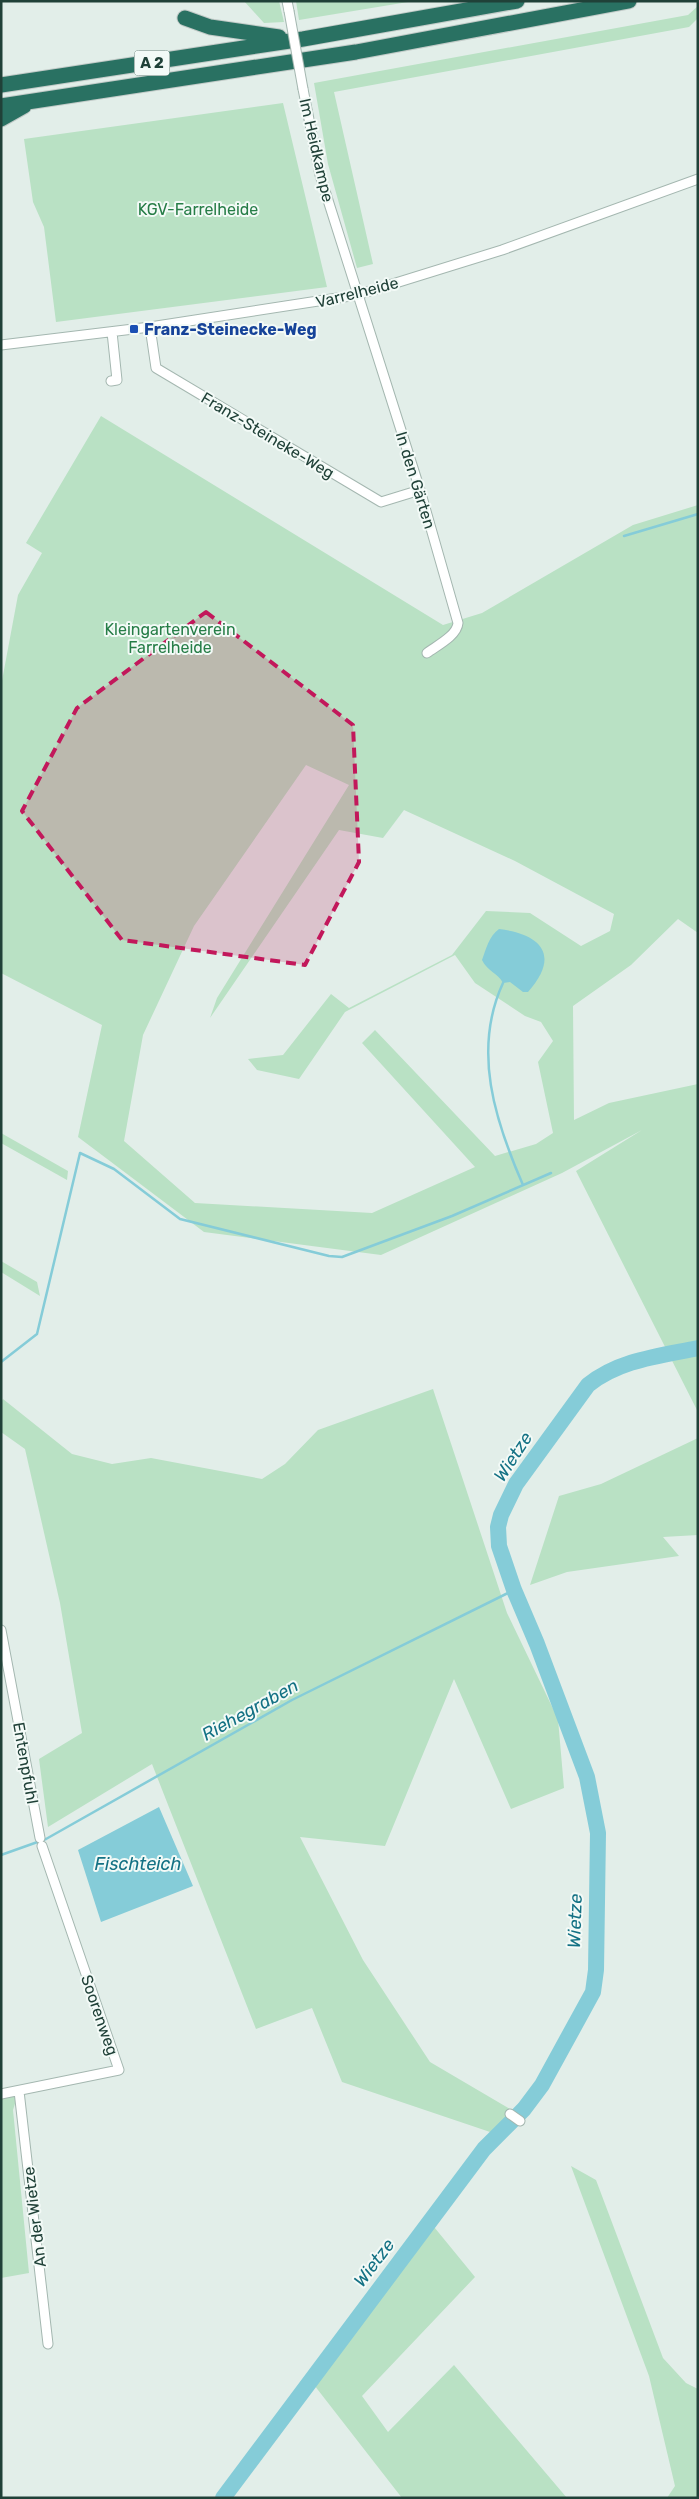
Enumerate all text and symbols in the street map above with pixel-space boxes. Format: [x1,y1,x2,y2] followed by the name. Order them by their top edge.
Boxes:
[134,50,170,76] road number: A 2
[295,96,338,204] street label: Im Heidkampe
[138,200,258,219] park label: KGV-Farrelheide
[314,273,400,312] street label: Varrelheide
[144,320,317,339] place label: Franz-Steinecke-Weg
[128,323,140,335] marker: Franz-Steinecke-Weg
[198,388,338,483] street label: Franz-Steineke-Weg
[392,429,439,531] street label: In den Gärten
[104,620,236,657] park label: Kleingartenverein Farrelheide
[489,1428,537,1486] water label: Wietze
[198,1674,302,1746] water label: Riehegraben
[9,1721,42,1806] street label: Entenpfuhl
[95,1853,182,1875] water label: Fischteich
[563,1893,587,1949] water label: Wietze
[77,1972,122,2058] street label: Soorenweg
[19,2166,50,2268] street label: An der Wietze
[349,2235,399,2291] water label: Wietze

